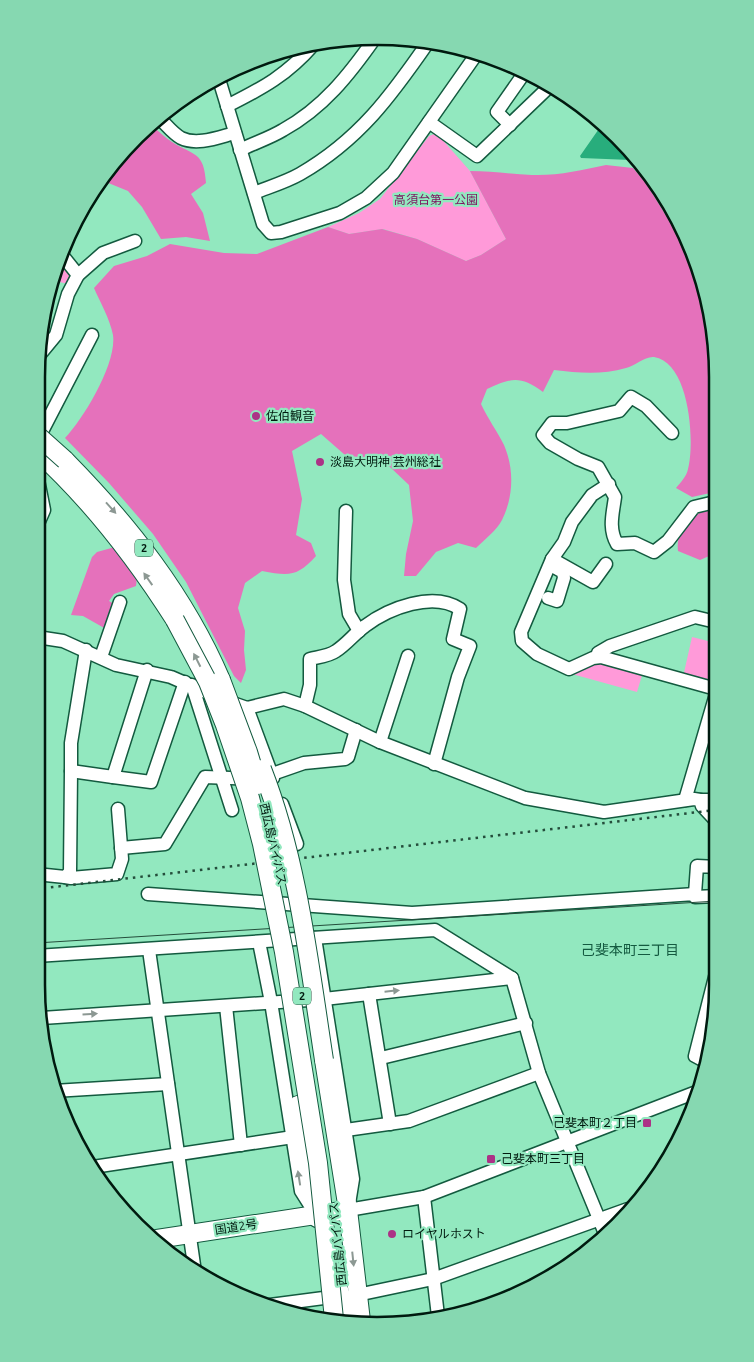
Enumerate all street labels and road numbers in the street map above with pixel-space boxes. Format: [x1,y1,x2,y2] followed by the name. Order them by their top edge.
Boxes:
[135,540,153,556] road number: 2
[258,802,289,886] street label: 西広島バイパス
[293,988,311,1004] road number: 2
[327,1202,348,1286] street label: 西広島バイパス
[214,1217,258,1236] street label: 国道2号

